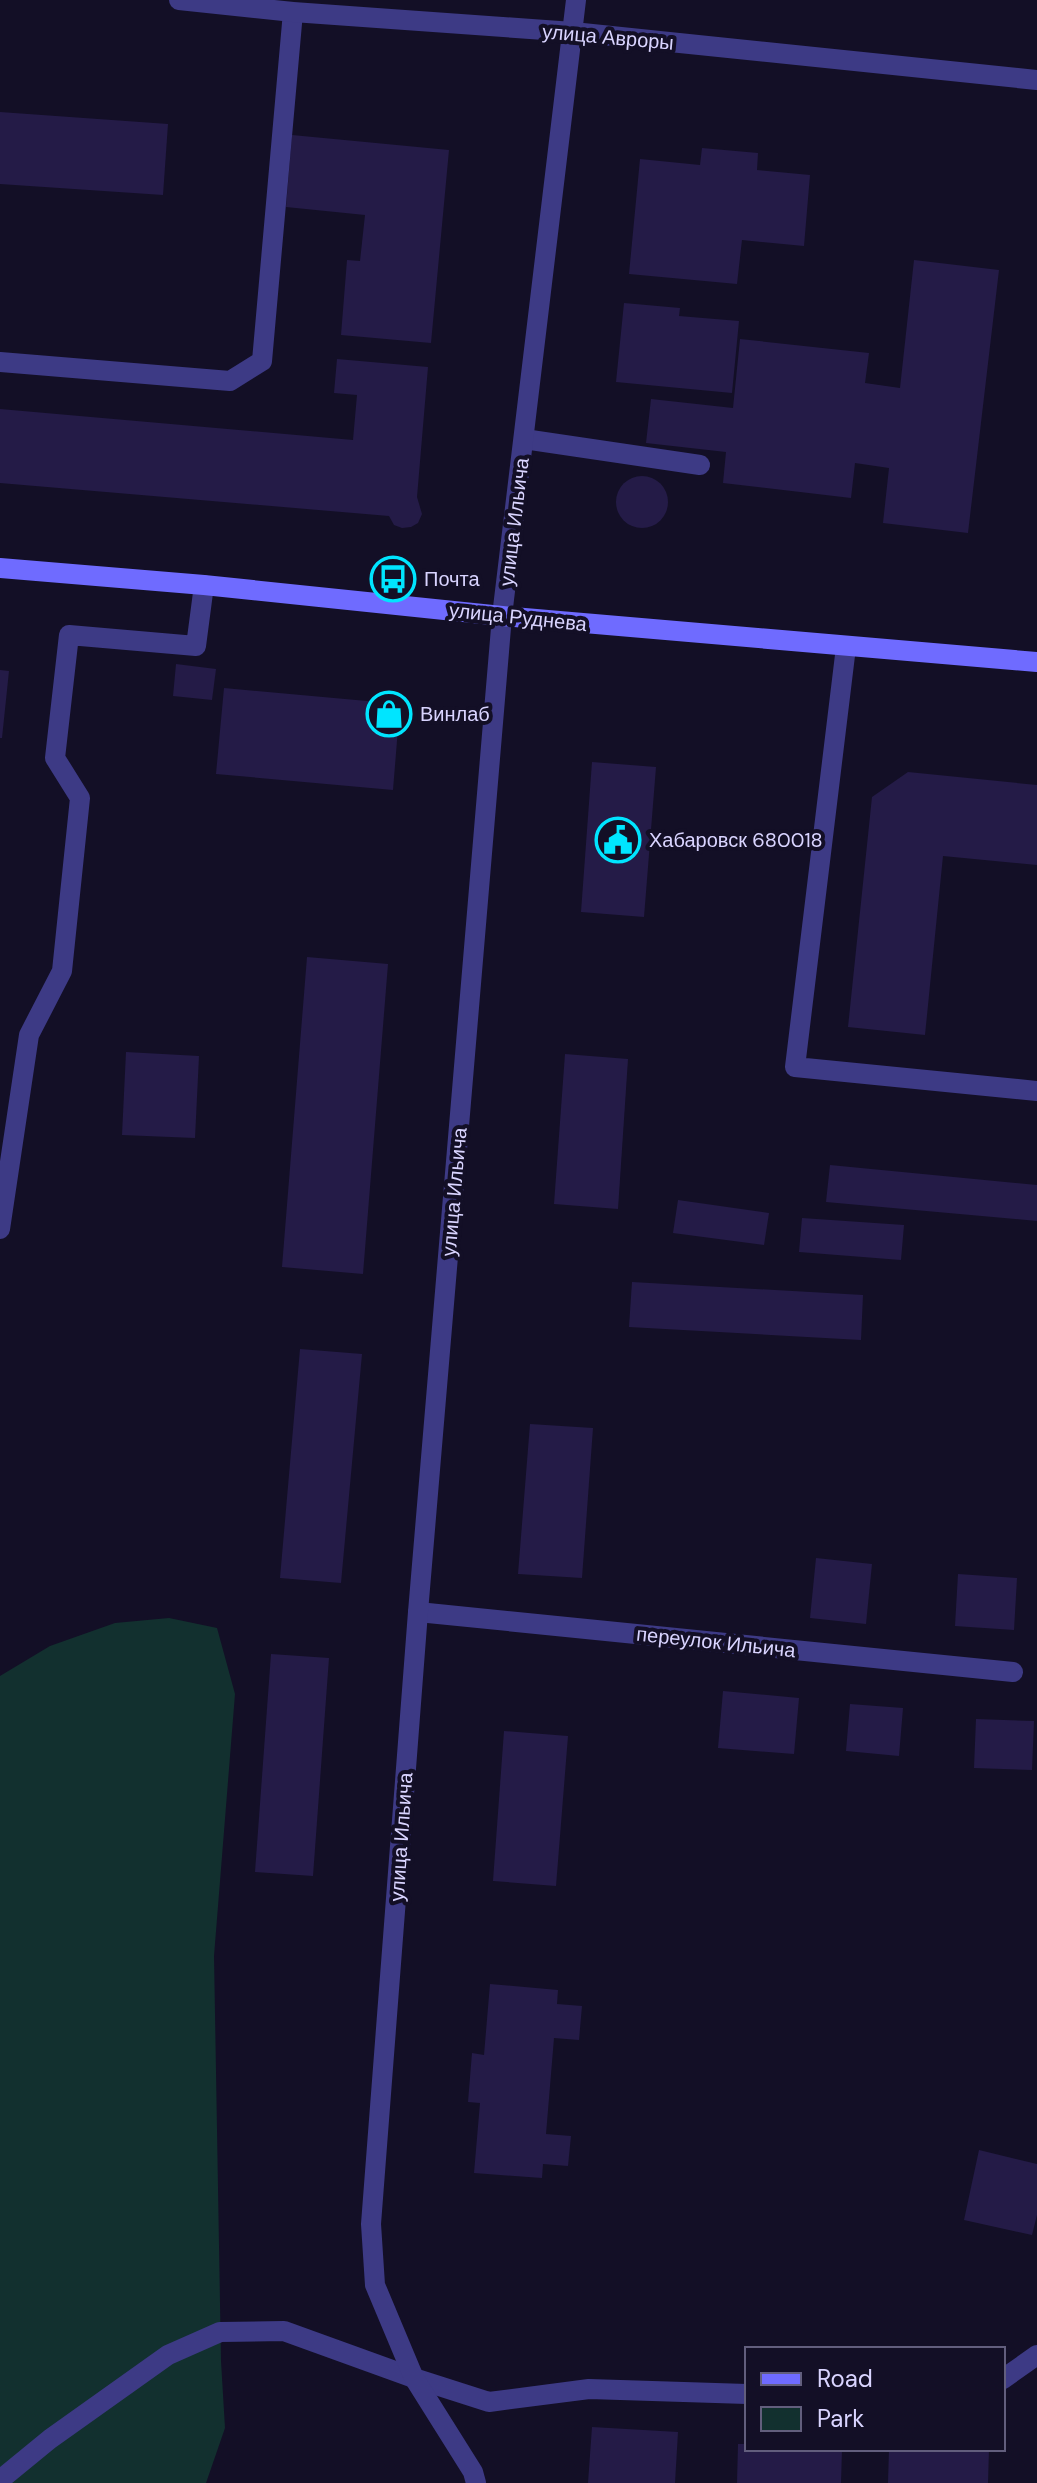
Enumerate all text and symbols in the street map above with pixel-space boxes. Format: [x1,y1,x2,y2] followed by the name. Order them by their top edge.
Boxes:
[541,18,675,56] street label: улица Авроры
[493,455,535,588] street label: улица Ильича
[369,555,417,603] bus stop icon: Почта
[424,566,480,592] place label: Почта
[448,597,589,637] street label: улица Руднева
[365,690,413,738] shop icon: Винлаб
[420,701,490,727] place label: Винлаб
[594,816,642,864] public building icon: Хабаровск 680018
[649,827,823,853] place label: Хабаровск 680018
[435,1126,473,1258] street label: улица Ильича
[635,1621,798,1663] street label: переулок Ильича
[384,1771,419,1902] street label: улица Ильича
[745,2347,1005,2451] legend
[817,2363,873,2394] text: Road
[817,2403,864,2434] text: Park

